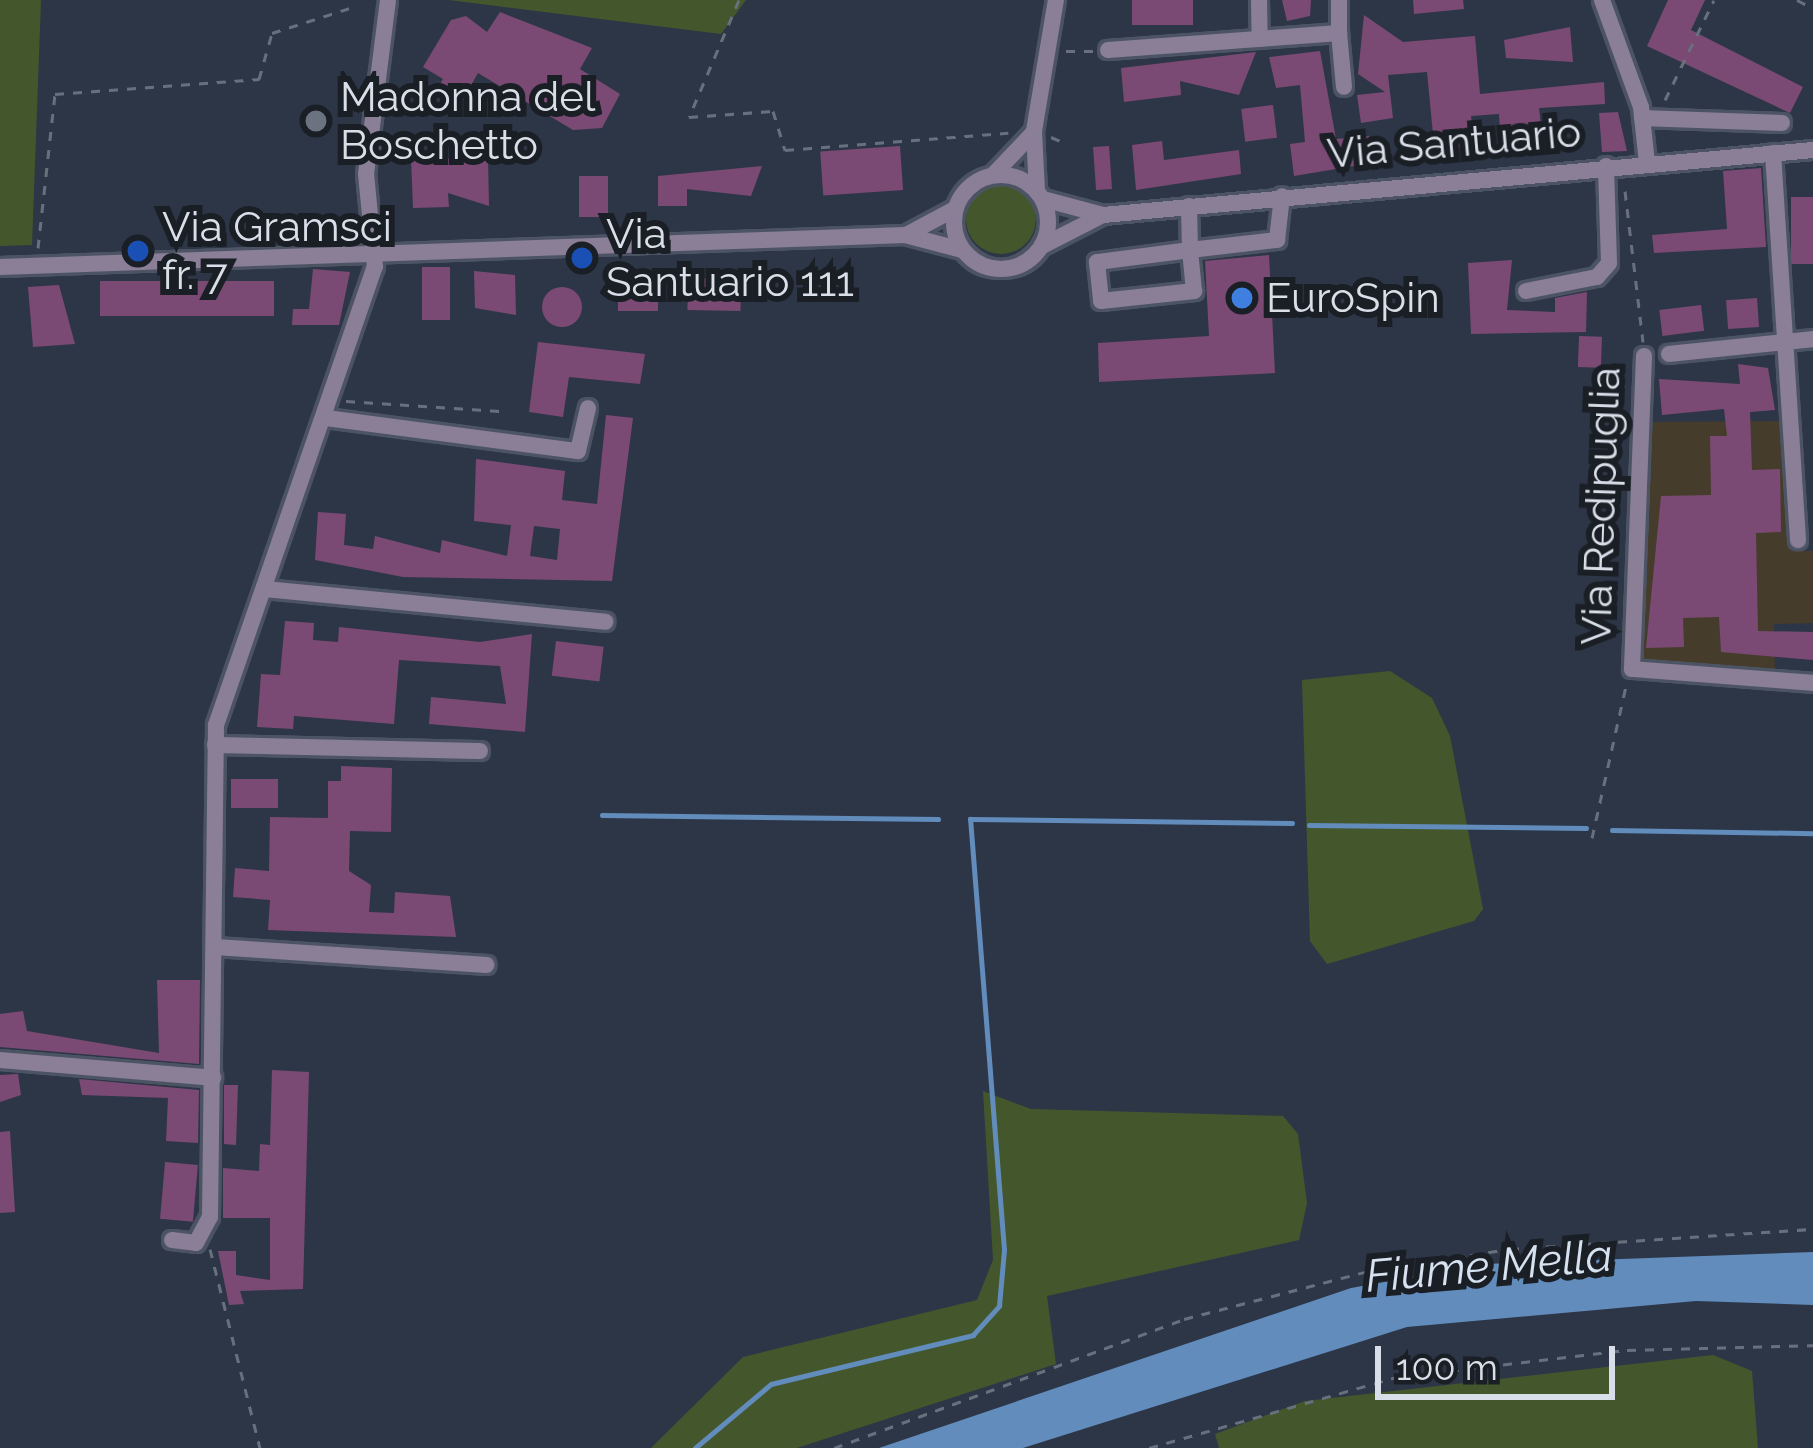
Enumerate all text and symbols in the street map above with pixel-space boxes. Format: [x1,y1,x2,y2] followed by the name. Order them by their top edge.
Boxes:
[340,72,595,170] place label: Madonna del Boschetto
[1325,107,1583,179] street label: Via Santuario
[303,108,329,134] marker: Madonna del Boschetto
[162,202,392,300] place label: Via Gramsci fr. 7
[606,209,854,308] place label: Via Santuario 111
[125,238,151,264] marker: Via Gramsci fr. 7
[569,245,595,271] marker: Via Santuario 111
[1266,273,1440,323] place label: EuroSpin
[1229,285,1255,311] marker: EuroSpin
[1571,366,1631,646] street label: Via Redipuglia
[1363,1228,1615,1304] water label: Fiume Mella
[1381,1322,1621,1396] scale bar
[1396,1346,1498,1388] text: 100 m

